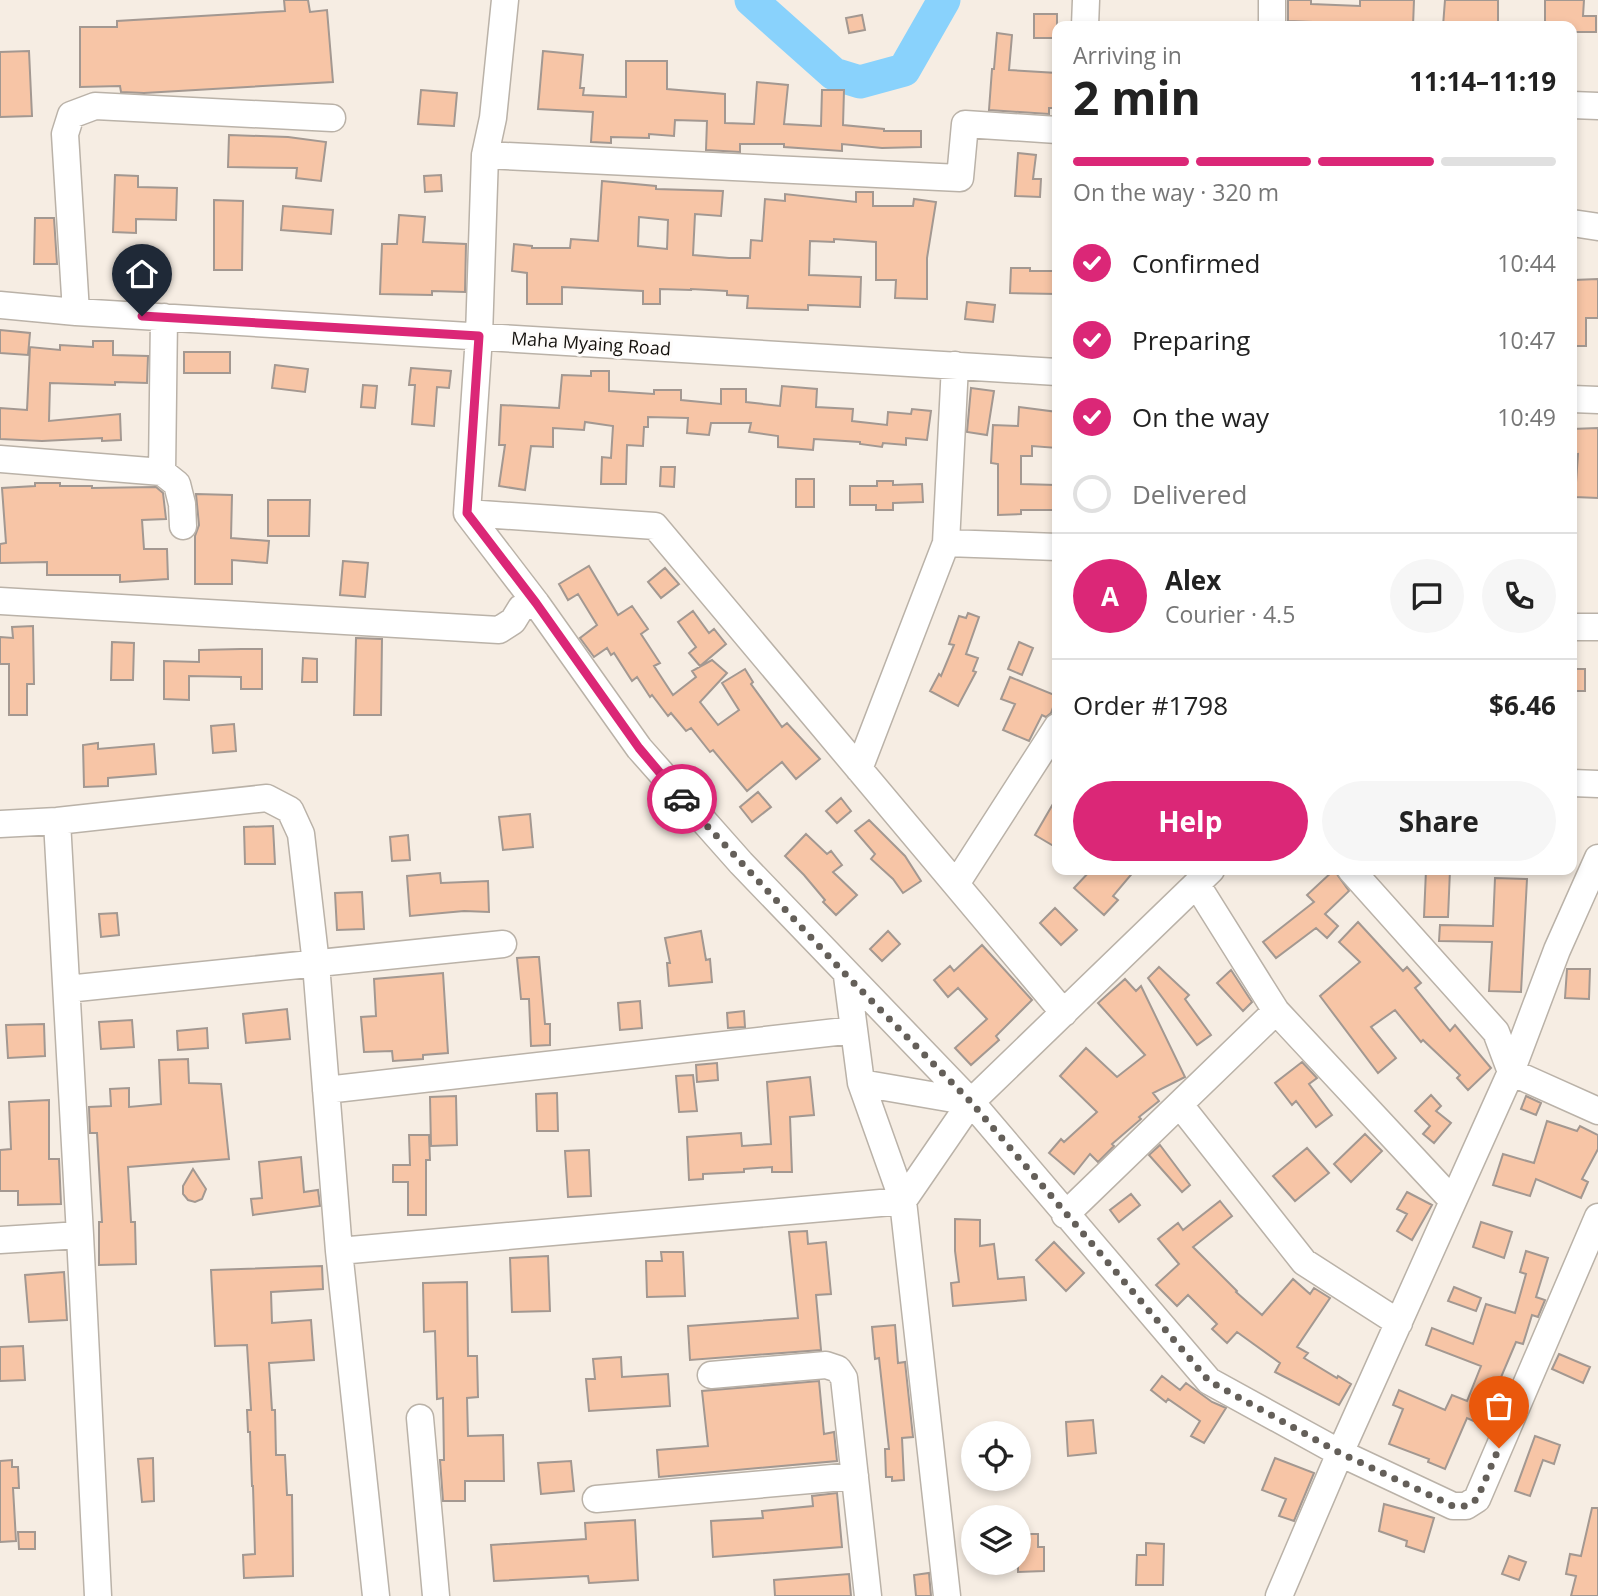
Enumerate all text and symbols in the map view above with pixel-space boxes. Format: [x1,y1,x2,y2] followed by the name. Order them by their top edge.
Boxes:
[1073,39,1182,71] text: Arriving in
[1409,63,1556,99] text: 11:14–11:19
[1073,66,1201,128] text: 2 min
[1073,176,1279,208] text: On the way · 320 m
[112,244,172,316] pin
[1073,244,1111,282] icon: check
[1132,245,1260,281] text: Confirmed
[1497,247,1556,279] text: 10:44
[123,255,161,293] icon: home
[1073,321,1111,359] icon: check
[1132,322,1250,358] text: Preparing
[1497,324,1556,356] text: 10:47
[510,325,672,361] street label: Maha Myaing Road
[1073,398,1111,436] icon: check
[1132,399,1269,435] text: On the way
[1497,401,1556,433] text: 10:49
[1132,476,1247,512] text: Delivered
[1390,559,1464,633] button: chat
[1482,559,1556,633] button: phone
[1165,562,1221,598] text: Alex
[1101,578,1119,614] text: A
[1165,598,1295,630] text: Courier · 4.5
[1073,687,1228,723] text: Order #1798
[1489,687,1556,723] text: $6.46
[647,764,717,834] courier
[663,780,701,818] icon: car
[1073,781,1308,861] button: Help
[1322,781,1556,861] button: Share
[1469,1376,1529,1448] pin
[1480,1387,1518,1425] icon: bag
[961,1421,1031,1575] map controls
[961,1421,1031,1491] button: locate
[961,1505,1031,1575] button: layers

